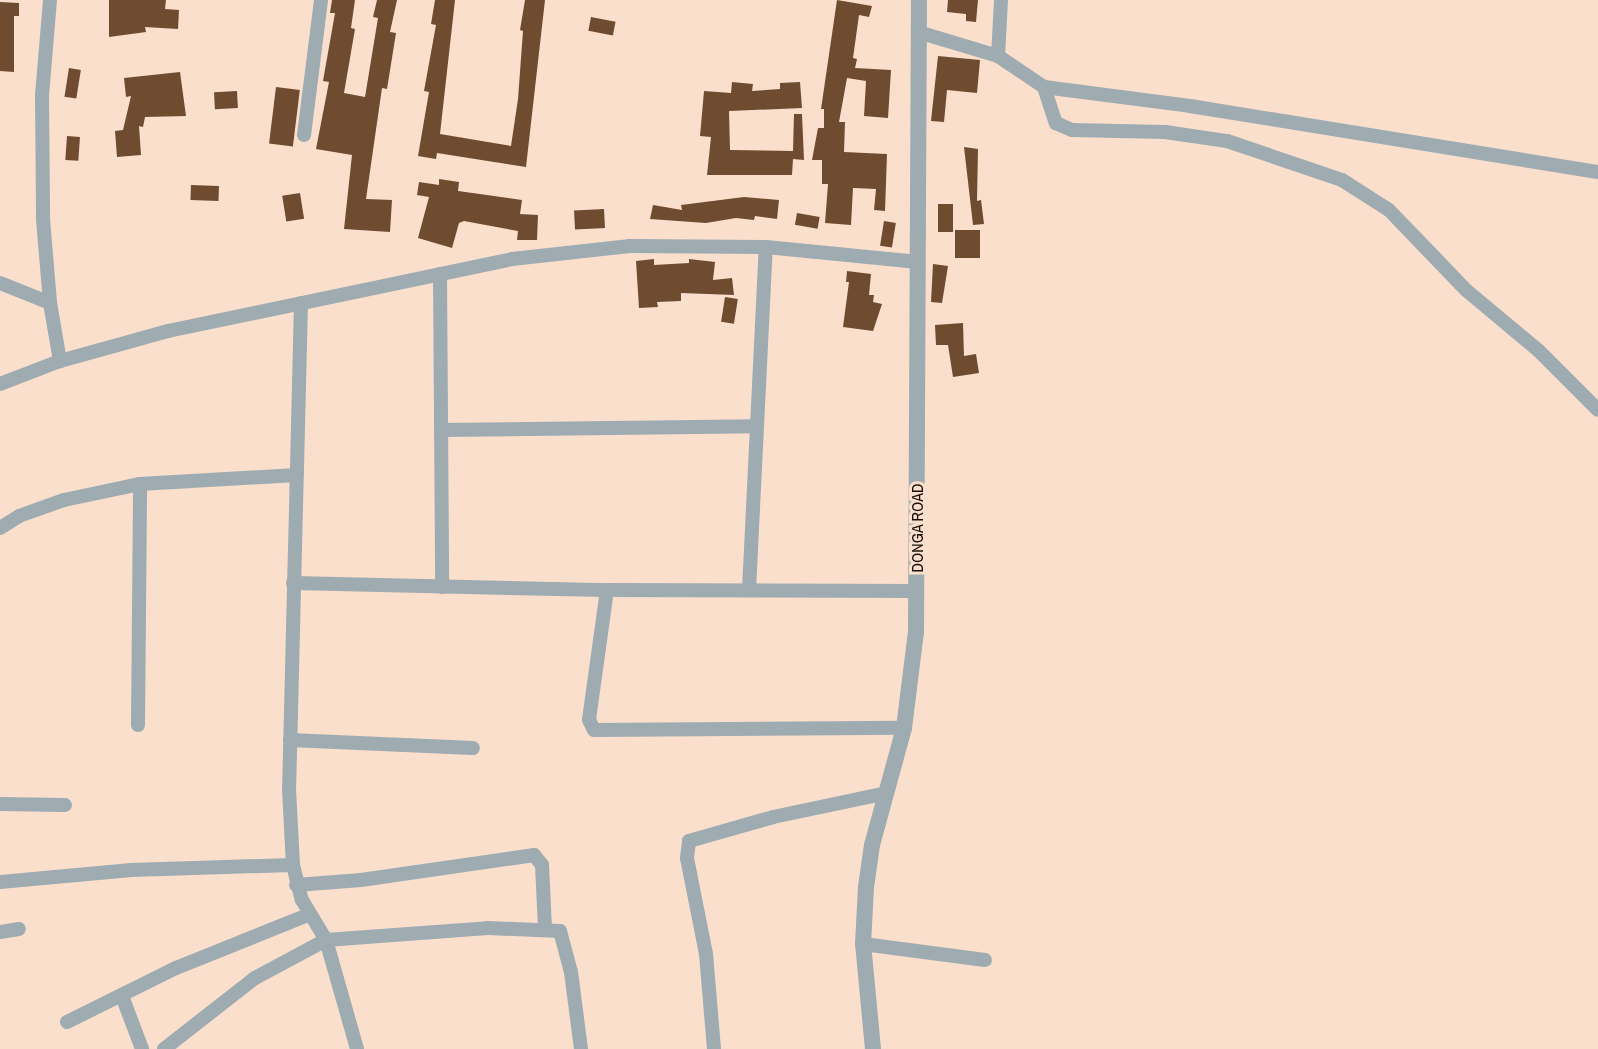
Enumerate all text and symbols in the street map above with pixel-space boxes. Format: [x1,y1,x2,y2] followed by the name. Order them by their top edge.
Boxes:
[907,483,927,573] street label: DONGA ROAD

